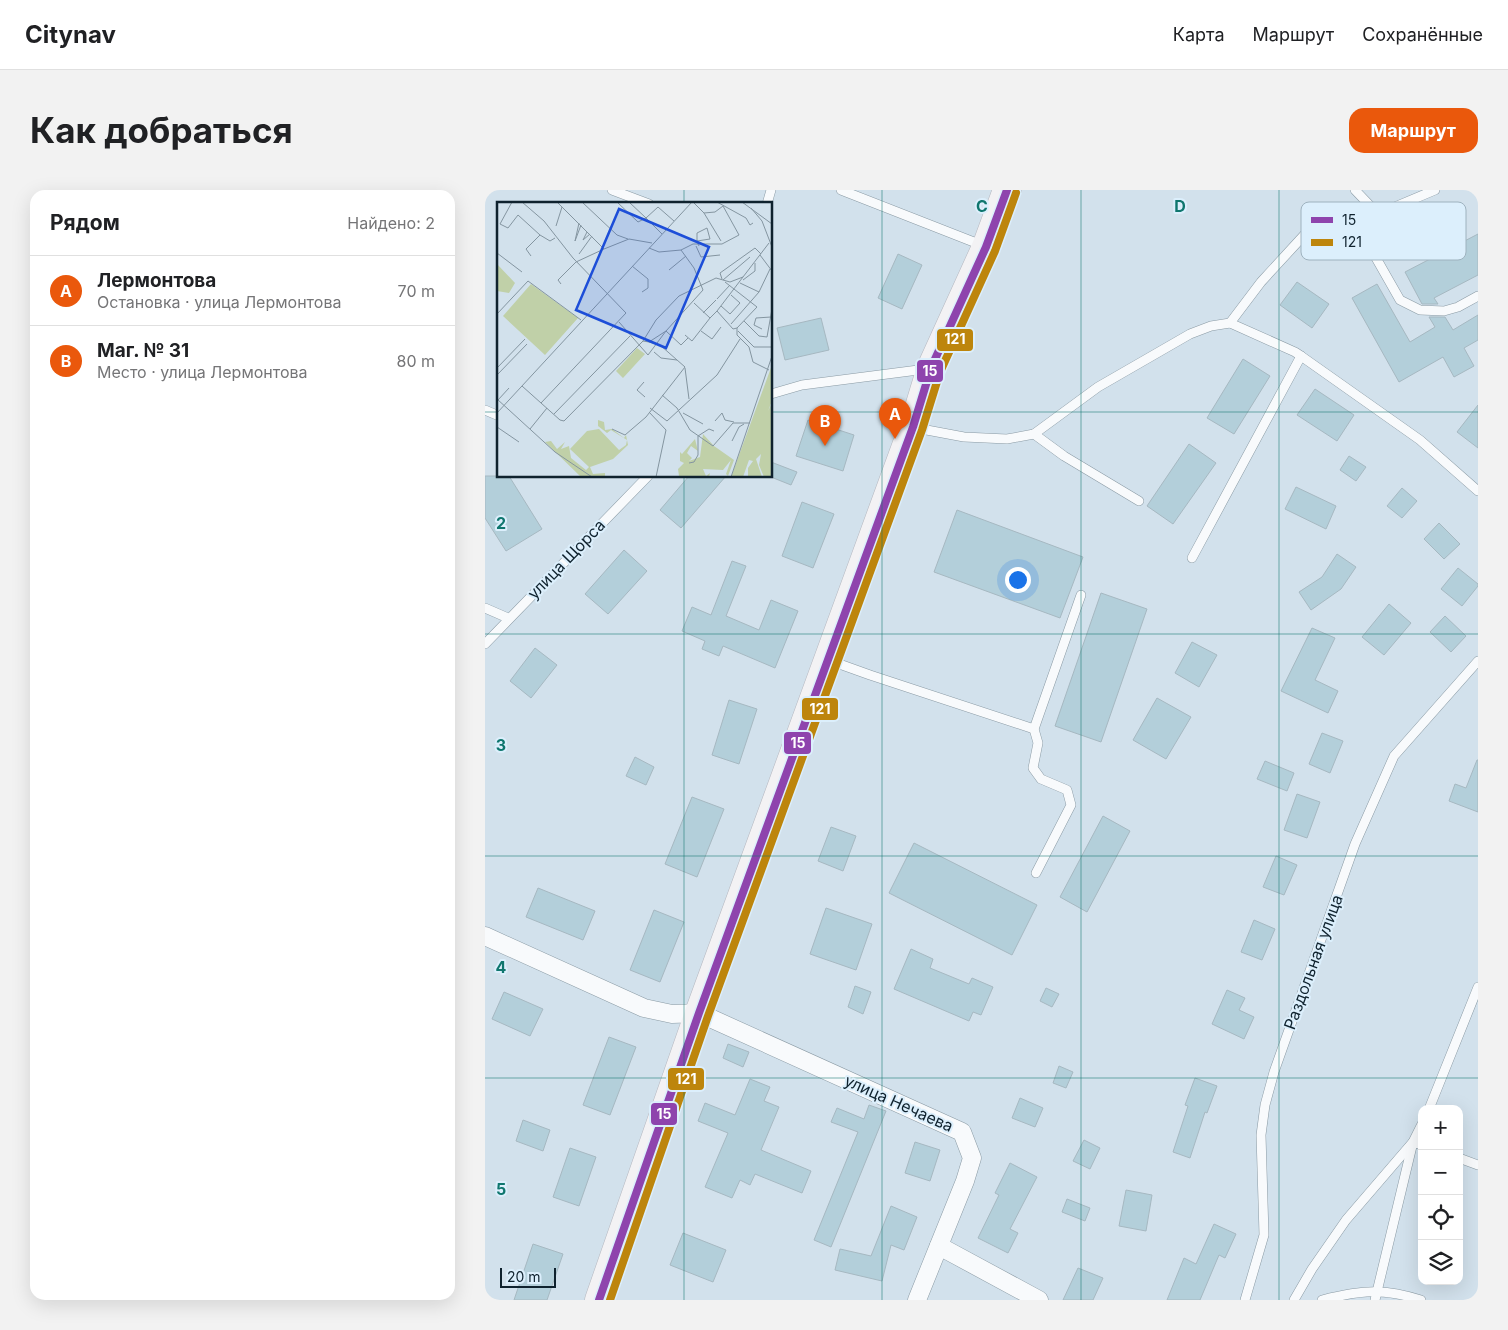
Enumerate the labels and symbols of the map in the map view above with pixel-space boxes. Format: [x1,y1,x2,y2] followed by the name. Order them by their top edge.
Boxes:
[976,196,988,216] text: C
[1174,196,1186,216] text: D
[497,202,773,478] inset map
[1301,202,1466,260] legend
[1342,211,1356,228] text: 15
[1342,233,1362,250] text: 121
[936,328,974,352] line badge: 121
[945,330,965,347] text: 121
[916,359,944,383] line badge: 15
[923,362,938,379] text: 15
[879,398,911,439] pin: A
[809,405,841,446] pin: B
[496,513,506,533] text: 2
[523,515,609,603] street label: улица Щорса
[1005,567,1031,593] your location
[801,697,839,721] line badge: 121
[810,700,830,717] text: 121
[783,731,812,755] line badge: 15
[791,734,806,751] text: 15
[496,735,506,755] text: 3
[1279,892,1347,1032] street label: Раздольная улица
[496,957,507,977] text: 4
[667,1067,705,1091] line badge: 121
[676,1070,696,1087] text: 121
[842,1070,956,1136] street label: улица Нечаева
[650,1102,678,1126] line badge: 15
[657,1105,672,1122] text: 15
[496,1179,506,1199] text: 5
[500,1265,556,1288] scale bar

